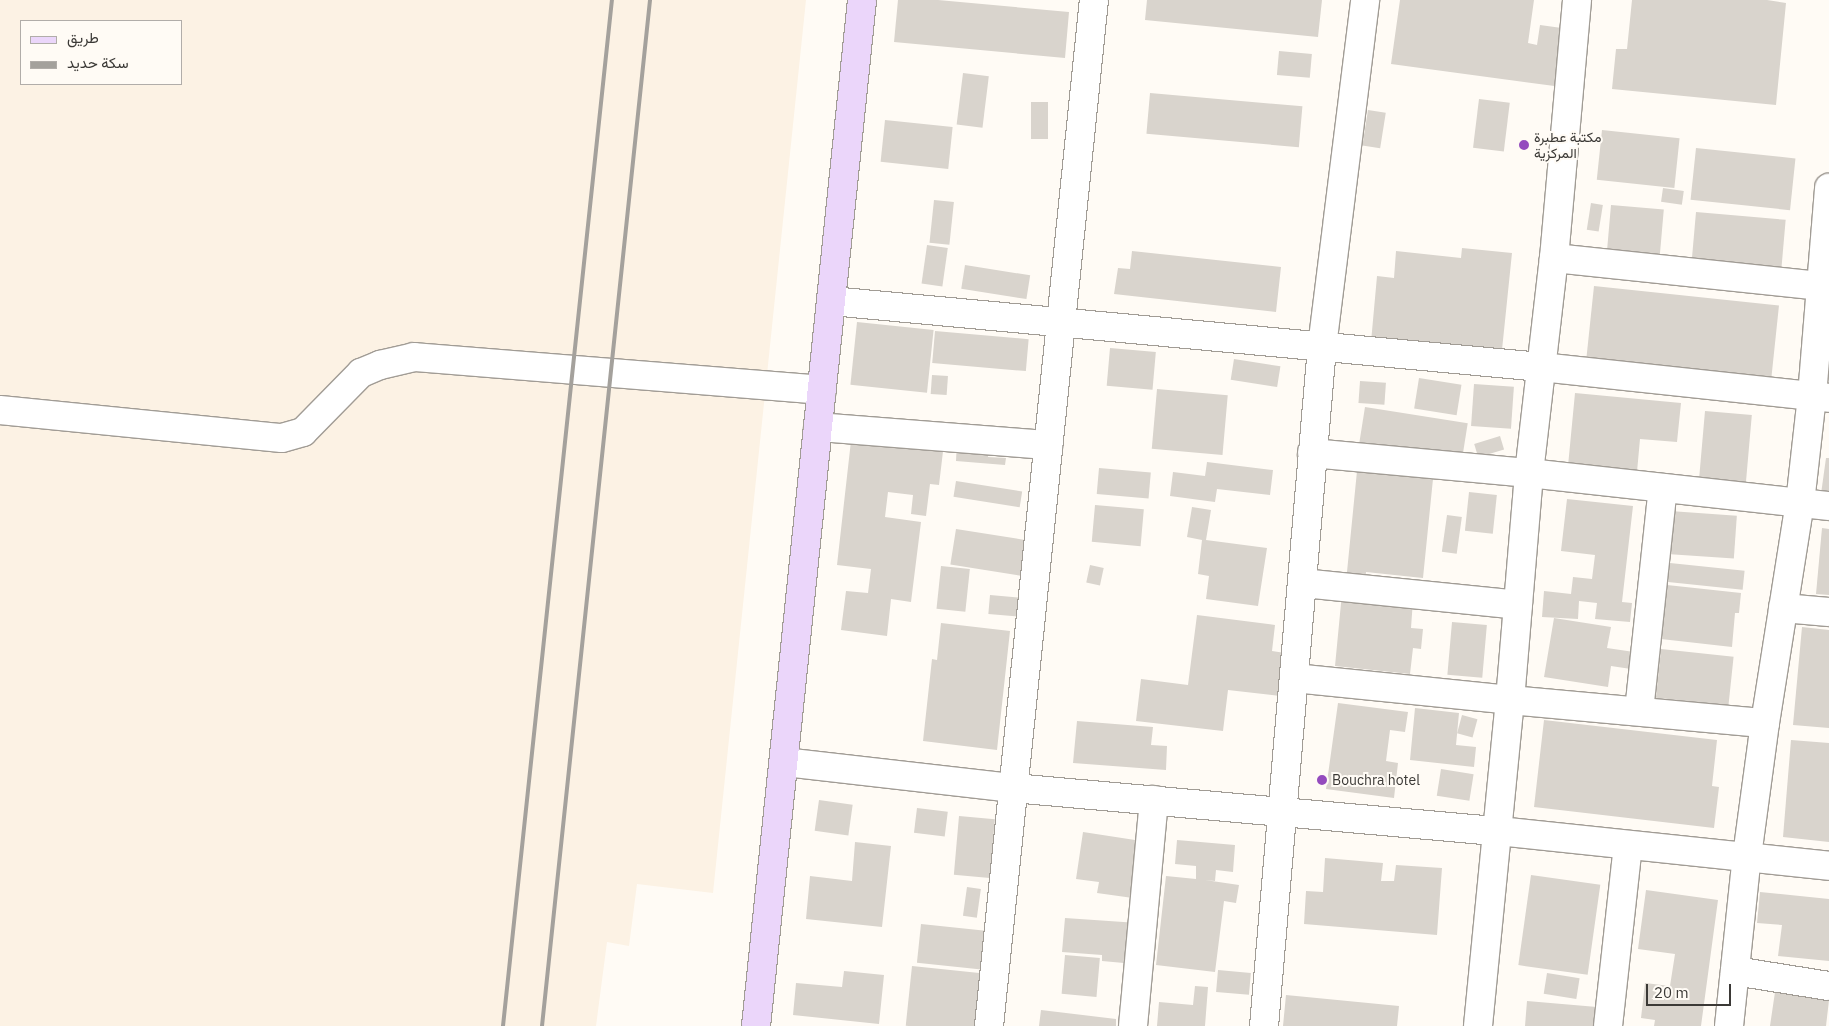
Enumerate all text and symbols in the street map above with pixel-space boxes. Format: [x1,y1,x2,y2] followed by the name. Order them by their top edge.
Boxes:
[20,20,182,85] legend
[67,28,99,47] text: طريق
[67,53,128,72] text: سكة حديد
[1534,129,1601,162] place label: مكتبة عطبرة المركزية
[1518,139,1530,151] marker: مكتبة عطبرة المركزية
[1332,772,1420,788] place label: Bouchra hotel
[1316,774,1328,786] marker: Bouchra hotel
[1649,974,1734,1006] scale bar
[1654,983,1689,1002] text: 20 m

